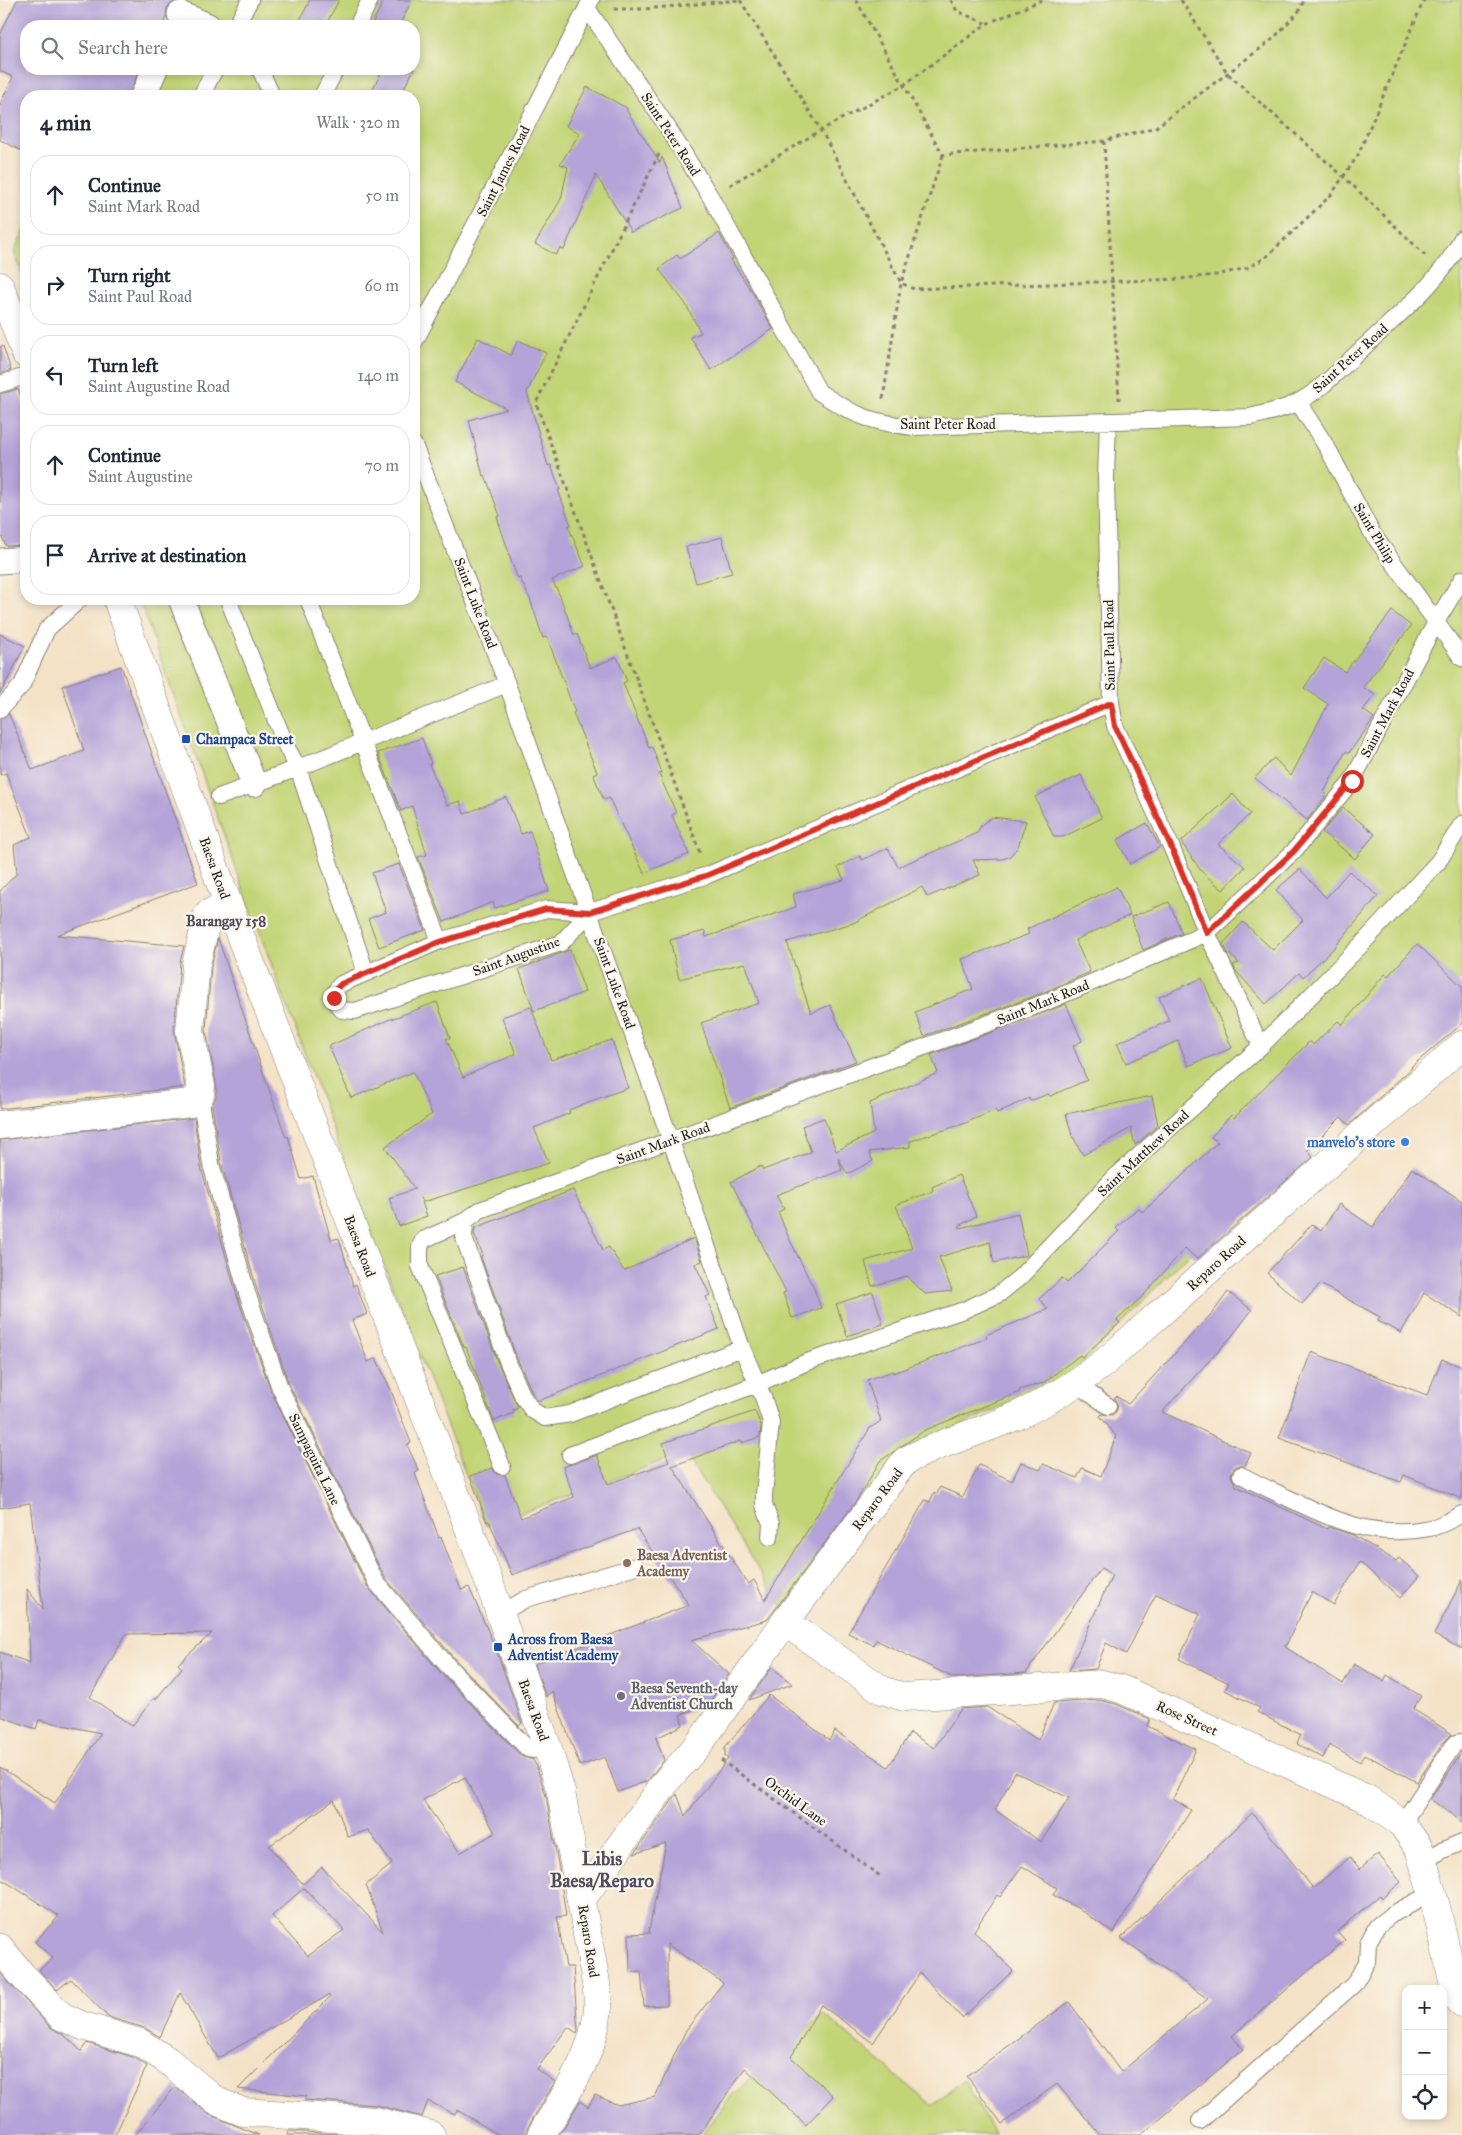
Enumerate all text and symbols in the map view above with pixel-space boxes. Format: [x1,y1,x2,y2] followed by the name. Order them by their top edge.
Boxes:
[20,20,420,75] search box
[38,34,66,62] icon: search
[78,36,168,59] text: Search here
[637,90,704,179] street label: Saint Peter Road
[40,110,91,136] text: 4 min
[316,113,400,132] text: Walk · 320 m
[473,123,535,220] street label: Saint James Road
[88,174,161,197] text: Continue
[41,181,69,209] icon: ahead
[365,186,399,205] text: 50 m
[88,197,200,216] text: Saint Mark Road
[88,264,171,287] text: Turn right
[41,271,69,299] icon: right
[365,276,399,295] text: 60 m
[88,287,192,306] text: Saint Paul Road
[1309,320,1392,397] street label: Saint Peter Road
[88,354,158,377] text: Turn left
[41,361,69,389] icon: left
[358,366,399,385] text: 140 m
[88,377,230,396] text: Saint Augustine Road
[900,416,996,433] street label: Saint Peter Road
[88,444,161,467] text: Continue
[41,451,69,479] icon: ahead
[364,456,399,475] text: 70 m
[88,467,193,486] text: Saint Augustine
[1350,500,1399,567] street label: Saint Philip
[41,541,69,569] icon: arrive
[88,544,246,567] text: Arrive at destination
[450,555,501,651] street label: Saint Luke Road
[1100,599,1119,691] street label: Saint Paul Road
[1357,666,1418,761] street label: Saint Mark Road
[196,731,294,749] place label: Champaca Street
[180,733,192,745] marker: Champaca Street
[1341,770,1364,793] route start
[195,835,234,902] street label: Baesa Road
[186,912,266,931] district label: Barangay 158
[470,933,562,980] street label: Saint Augustine
[590,935,639,1031] street label: Saint Luke Road
[995,976,1092,1029] street label: Saint Mark Road
[323,987,346,1010] route end
[1094,1107,1193,1200] street label: Saint Matthew Road
[614,1119,712,1168] street label: Saint Mark Road
[1306,1134,1395,1151] place label: manvelo's store
[1399,1136,1411,1148] marker: manvelo's store
[340,1213,379,1280] street label: Baesa Road
[1183,1232,1249,1294] street label: Reparo Road
[285,1410,344,1508] street label: Sampaguita Lane
[848,1465,906,1534] street label: Reparo Road
[636,1547,727,1581] place label: Baesa Adventist Academy
[621,1557,633,1569] marker: Baesa Adventist Academy
[507,1631,620,1665] place label: Across from Baesa Adventist Academy
[492,1641,504,1653] marker: Across from Baesa Adventist Academy
[514,1677,553,1744] street label: Baesa Road
[630,1680,739,1713] place label: Baesa Seventh-day Adventist Church
[615,1690,627,1702] marker: Baesa Seventh-day Adventist Church
[1153,1697,1220,1740] street label: Rose Street
[761,1773,830,1830] street label: Orchid Lane
[550,1847,654,1893] district label: Libis Baesa/Reparo
[574,1903,603,1979] street label: Reparo Road
[1402,1985,1447,2120] map controls
[1402,1985,1447,2030] button: +
[1402,2030,1447,2075] button: −
[1402,2075,1447,2120] button: locate

